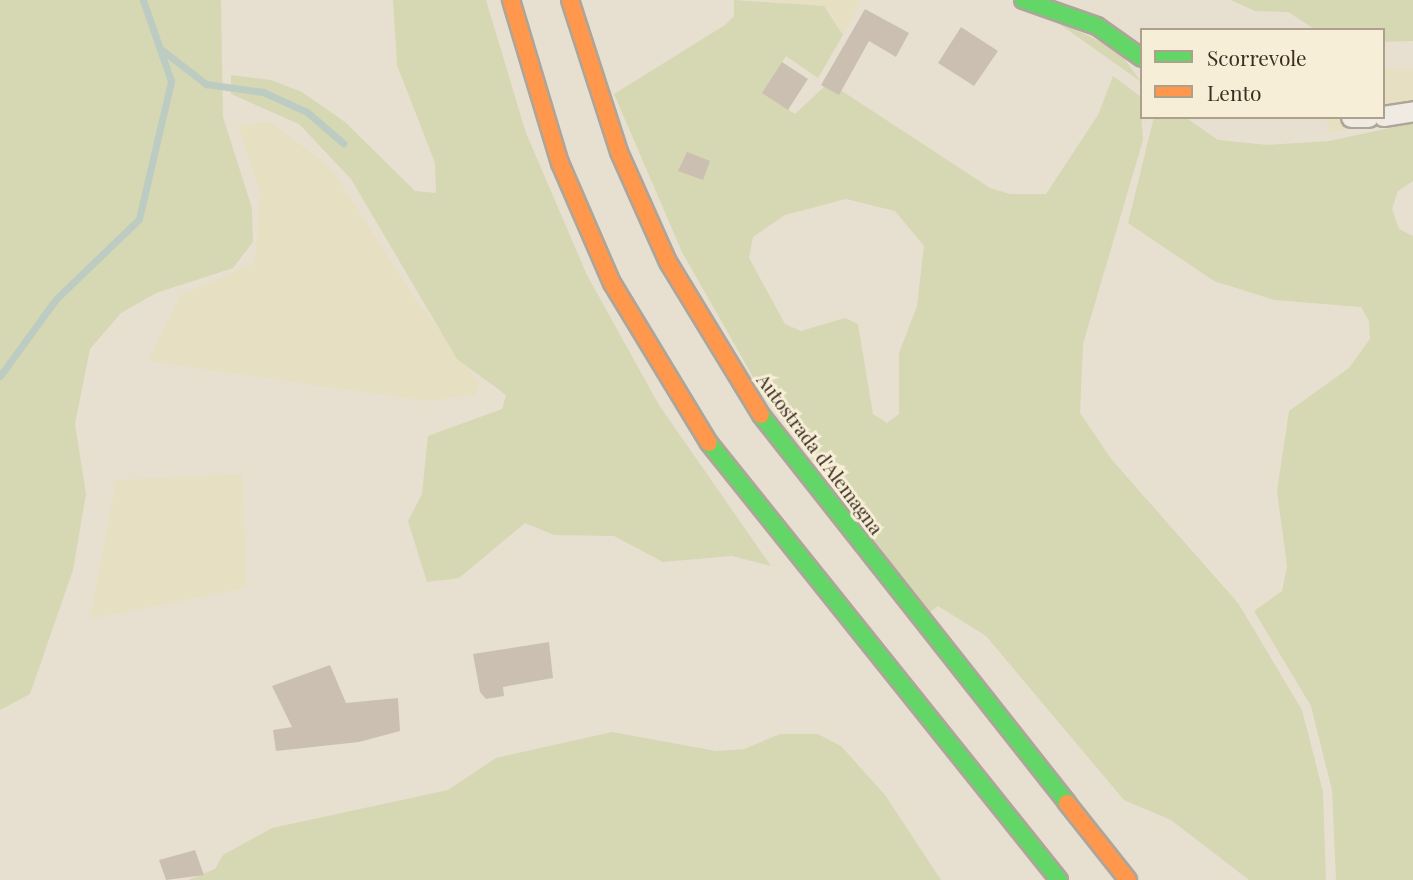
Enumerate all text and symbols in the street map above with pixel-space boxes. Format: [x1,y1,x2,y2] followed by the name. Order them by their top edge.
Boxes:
[1140,28,1385,119] legend
[1207,43,1307,71] text: Scorrevole
[1207,78,1261,106] text: Lento
[752,369,888,539] street label: Autostrada d'Alemagna

